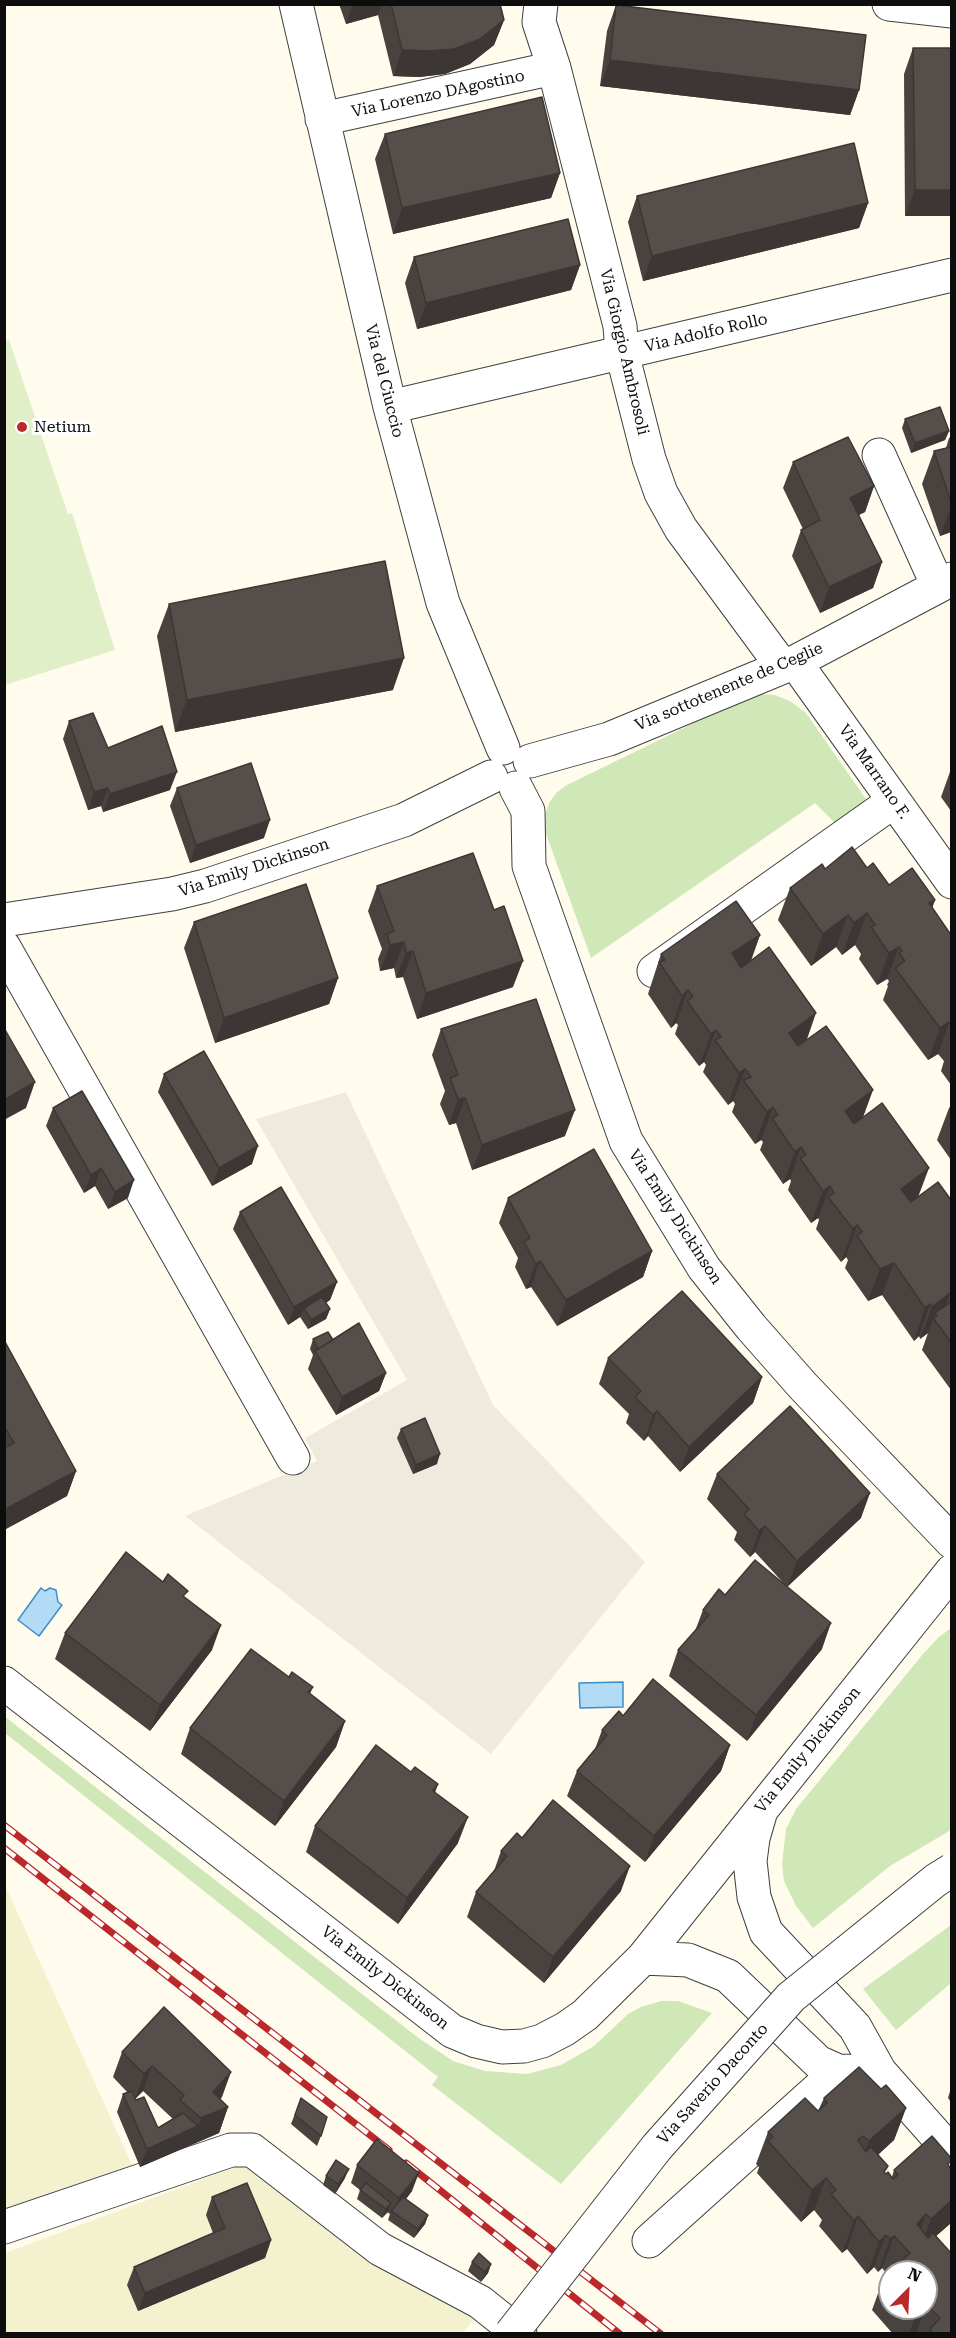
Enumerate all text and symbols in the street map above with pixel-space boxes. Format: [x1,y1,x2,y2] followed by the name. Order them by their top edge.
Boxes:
[350,66,526,122] street label: Via Lorenzo DAgostino
[596,267,652,437] street label: Via Giorgio Ambrosoli
[643,310,769,356] street label: Via Adolfo Rollo
[361,322,407,440] street label: Via del Ciuccio
[34,417,91,437] place label: Netium
[15,420,29,434] marker: Netium
[632,639,826,735] street label: Via sottotenente de Ceglie
[834,721,914,823] street label: Via Marrano F.
[176,835,332,901] street label: Via Emily Dickinson
[624,1146,726,1288] street label: Via Emily Dickinson
[751,1683,865,1817] street label: Via Emily Dickinson
[317,1922,453,2034] street label: Via Emily Dickinson
[654,2020,772,2148] street label: Via Saverio Daconto
[878,2260,938,2320] north arrow
[905,2264,924,2286] text: N

